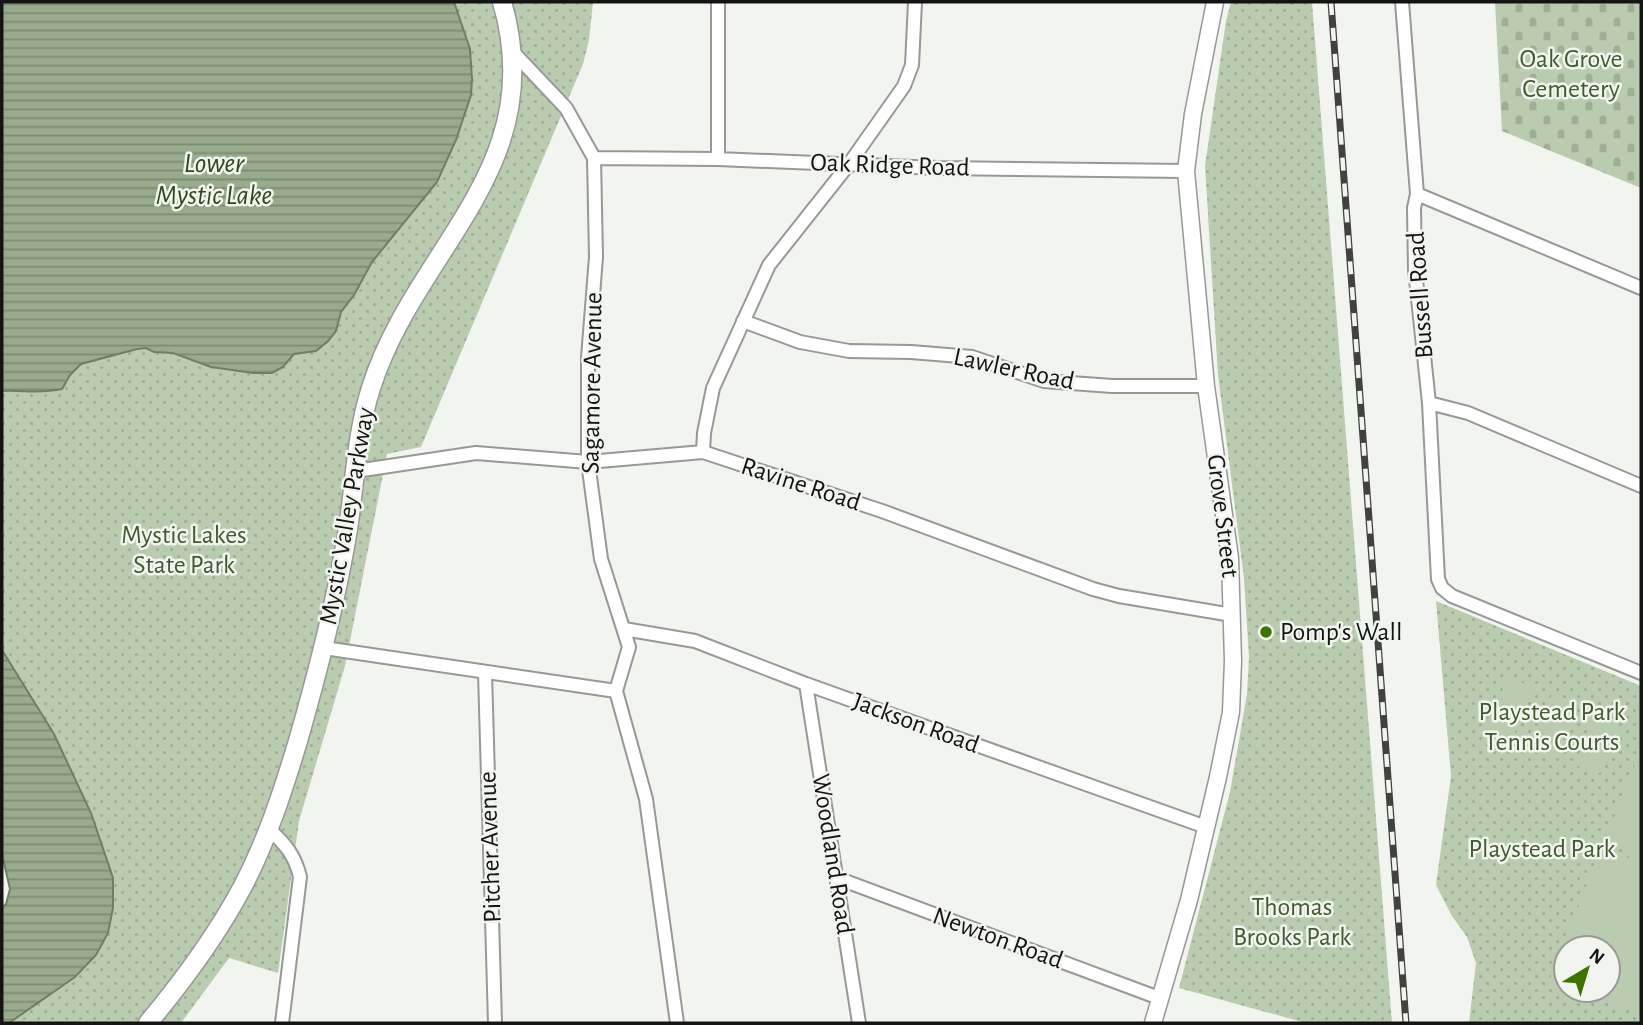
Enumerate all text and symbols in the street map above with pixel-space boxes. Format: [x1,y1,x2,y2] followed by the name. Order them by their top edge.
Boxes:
[1519,46,1623,102] park label: Oak Grove Cemetery
[810,149,970,181] street label: Oak Ridge Road
[156,150,272,210] water label: Lower Mystic Lake
[1403,231,1437,359] street label: Bussell Road
[577,292,607,474] street label: Sagamore Avenue
[951,344,1077,394] street label: Lawler Road
[315,405,379,627] street label: Mystic Valley Parkway
[738,452,864,516] street label: Ravine Road
[1203,453,1243,579] street label: Grove Street
[121,522,247,578] park label: Mystic Lakes State Park
[1280,619,1402,645] place label: Pomp's Wall
[1258,624,1274,640] marker: Pomp's Wall
[849,688,983,758] street label: Jackson Road
[1479,699,1626,755] park label: Playstead Park Tennis Courts
[474,771,506,923] street label: Pitcher Avenue
[807,772,859,936] street label: Woodland Road
[1469,836,1616,862] park label: Playstead Park
[1233,894,1351,950] park label: Thomas Brooks Park
[929,902,1067,974] street label: Newton Road
[1552,934,1622,1004] north arrow
[1585,945,1608,968] text: N

